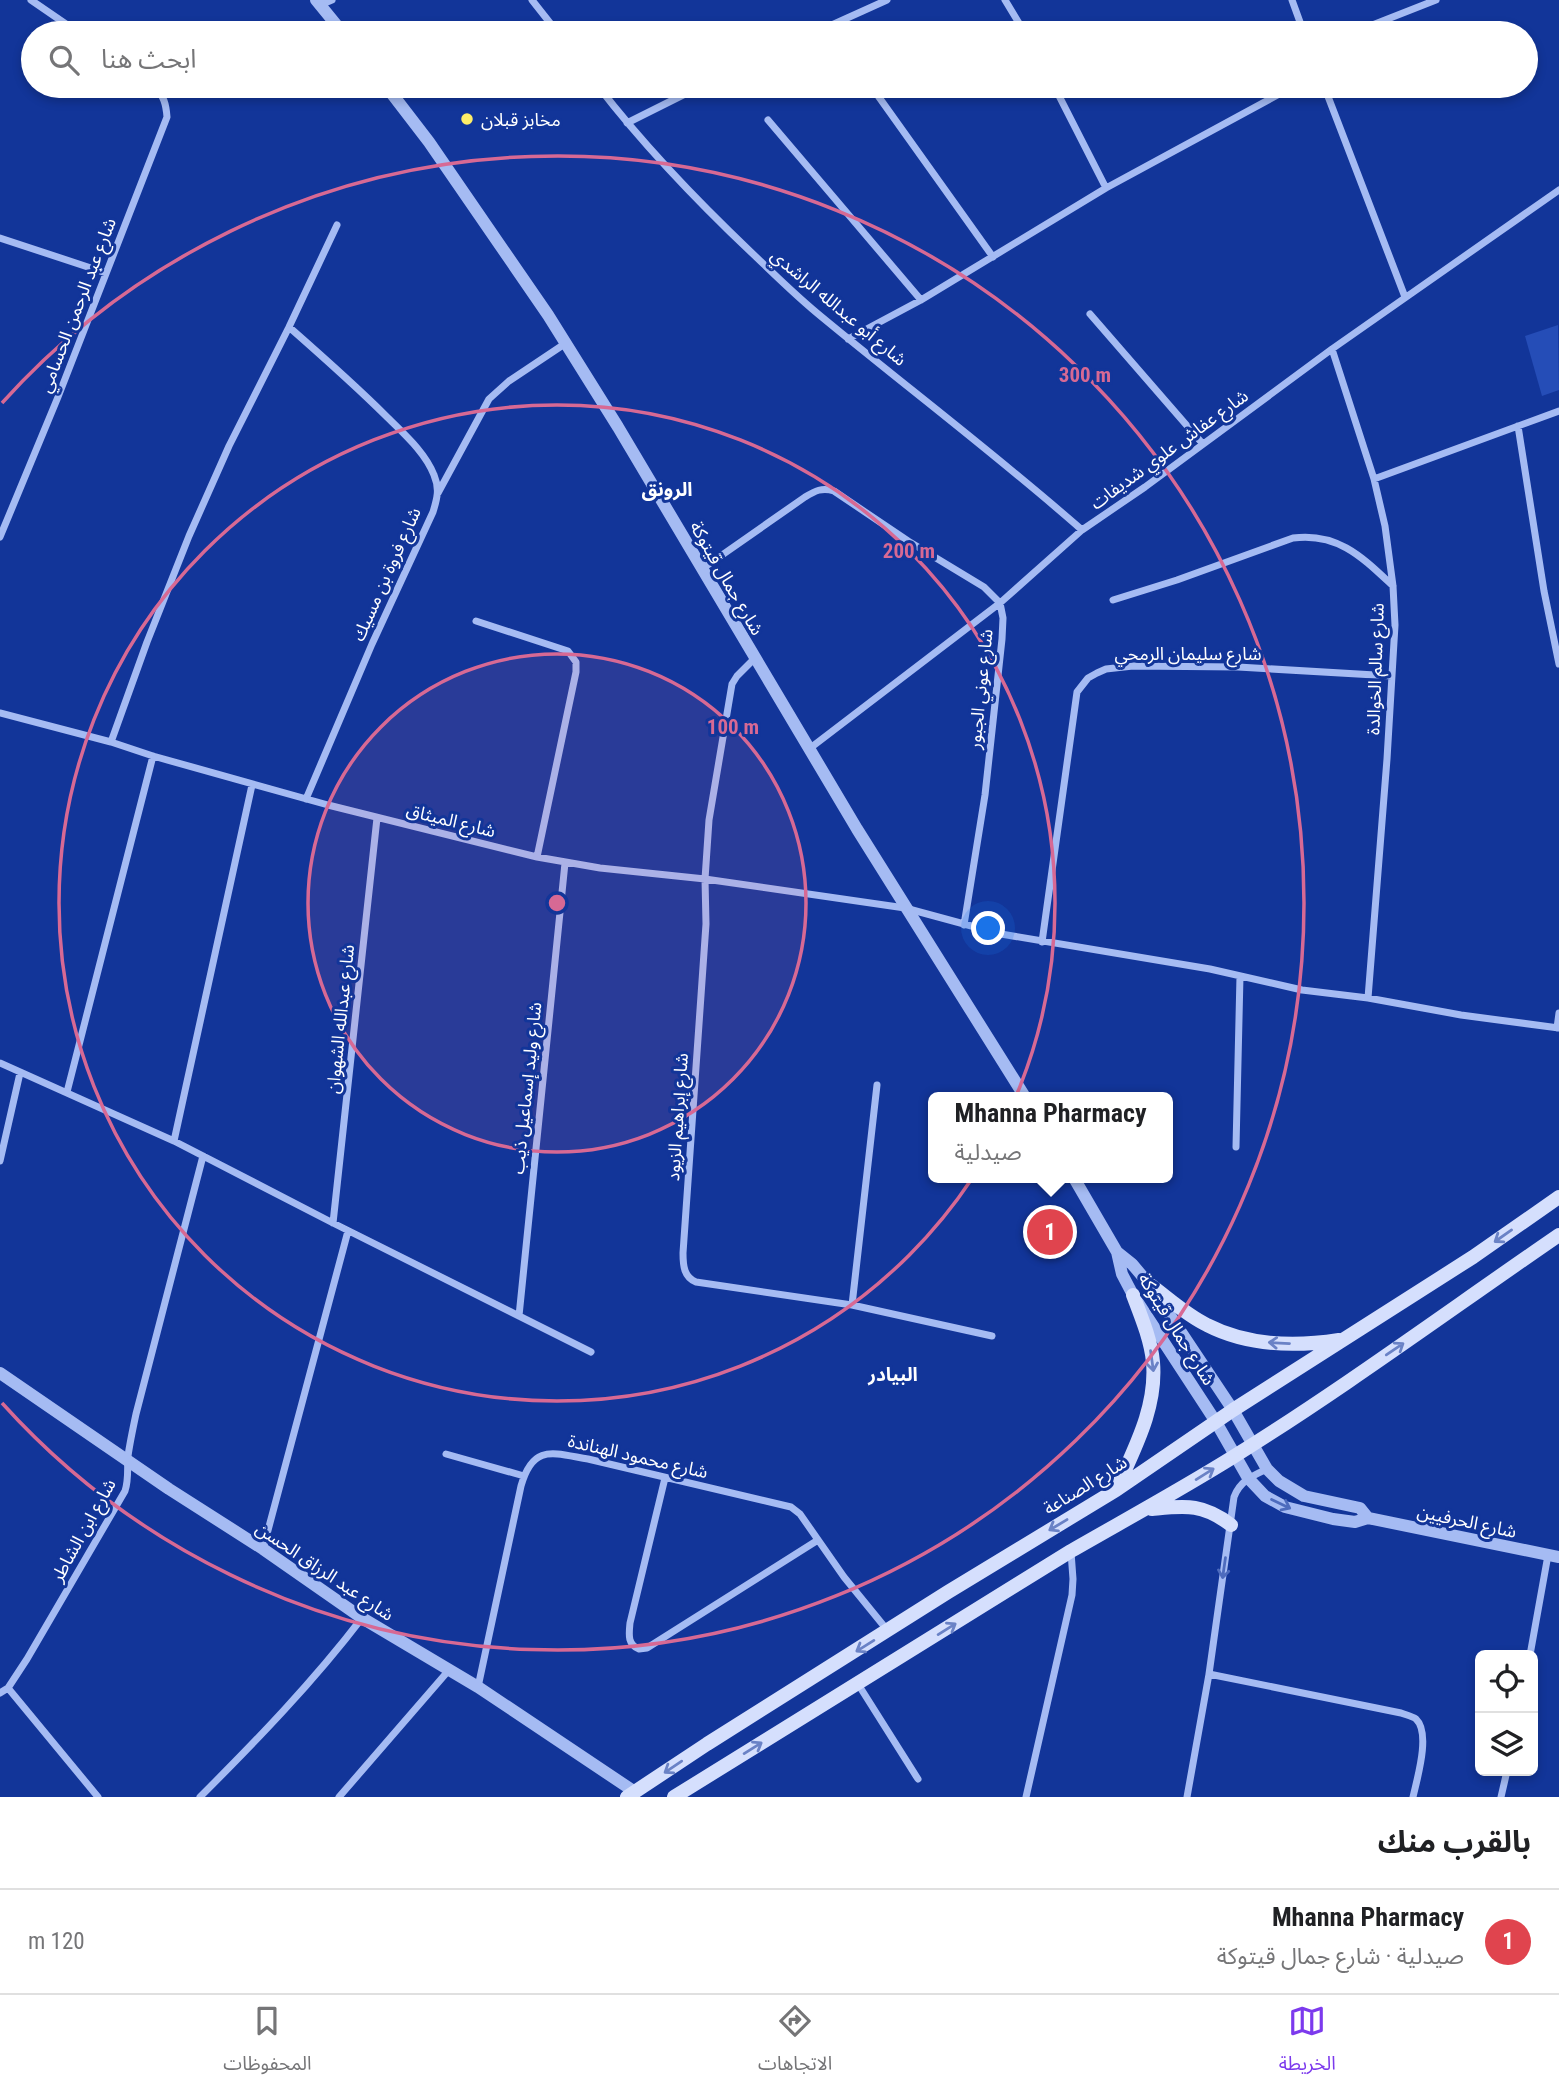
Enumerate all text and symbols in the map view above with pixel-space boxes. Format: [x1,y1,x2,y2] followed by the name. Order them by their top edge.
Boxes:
[21,21,1538,98] search box
[45,41,83,79] icon: search
[101,44,197,74] text: ابحث هنا
[481,109,561,131] place label: مخابز قبلان
[459,111,475,127] marker: مخابز قبلان
[34,215,124,397] street label: شارع عبد الرحمن الحسامي
[764,244,911,373] street label: شارع أبو عبدالله الراشدي
[1059,363,1111,387] text: 300 m
[1086,385,1254,517] street label: شارع عفاش علوي شديفات
[641,478,693,501] district label: الرونق
[347,504,429,646] street label: شارع فروة بن مسيك
[682,517,768,641] street label: شارع جمال قيتوكة
[883,539,935,563] text: 200 m
[1362,603,1392,736] street label: شارع سالم الخوالدة
[963,628,1001,752] street label: شارع عوني الجبور
[1114,643,1262,668] street label: شارع سليمان الرمحي
[707,715,759,739] text: 100 m
[403,799,498,845] street label: شارع الميثاق
[545,891,569,915] centre of rings
[971,911,1005,945] your location
[322,943,362,1095] street label: شارع عبدالله الشهوان
[507,1001,549,1176] street label: شارع وليد إسماعيل ذيب
[662,1052,696,1182] street label: شارع إبراهيم الزيود
[928,1092,1173,1183] popup
[954,1098,1147,1128] text: Mhanna Pharmacy
[954,1139,1022,1166] text: صيدلية
[1027,1206,1073,1258] pin: 1
[1494,1229,1513,1243] one-way arrow
[1131,1269,1220,1391] street label: شارع جمال قيتوكة
[1268,1337,1291,1350] one-way arrow
[1385,1342,1404,1356] one-way arrow
[1145,1349,1158,1372] one-way arrow
[867,1363,918,1386] district label: البيادر
[565,1430,710,1486] street label: شارع محمود الهناندة
[1039,1451,1133,1522] street label: شارع الصناعة
[1195,1466,1214,1481] one-way arrow
[46,1475,123,1588] street label: شارع ابن الشاطر
[1270,1498,1291,1511] one-way arrow
[1415,1500,1519,1546] street label: شارع الحرفيين
[250,1517,398,1628] street label: شارع عبد الرزاق الحسن
[1049,1518,1068,1533] one-way arrow
[1218,1556,1231,1579] one-way arrow
[936,1621,956,1635] one-way arrow
[856,1638,875,1653] one-way arrow
[1475,1650,1538,1776] map controls
[1475,1650,1538,1713] button: locate
[1475,1713,1538,1776] button: layers
[743,1741,763,1755] one-way arrow
[663,1760,683,1774] one-way arrow
[1378,1824,1531,1859] text: بالقرب منك
[1272,1902,1464,1932] text: Mhanna Pharmacy
[28,1928,85,1955] text: 120 m
[1502,1928,1514,1955] text: 1
[1217,1943,1464,1970] text: صيدلية · شارع جمال قيتوكة
[223,2002,312,2084] tab: المحفوظات
[758,2002,832,2084] tab: الاتجاهات
[1279,2002,1336,2084] tab: الخريطة

